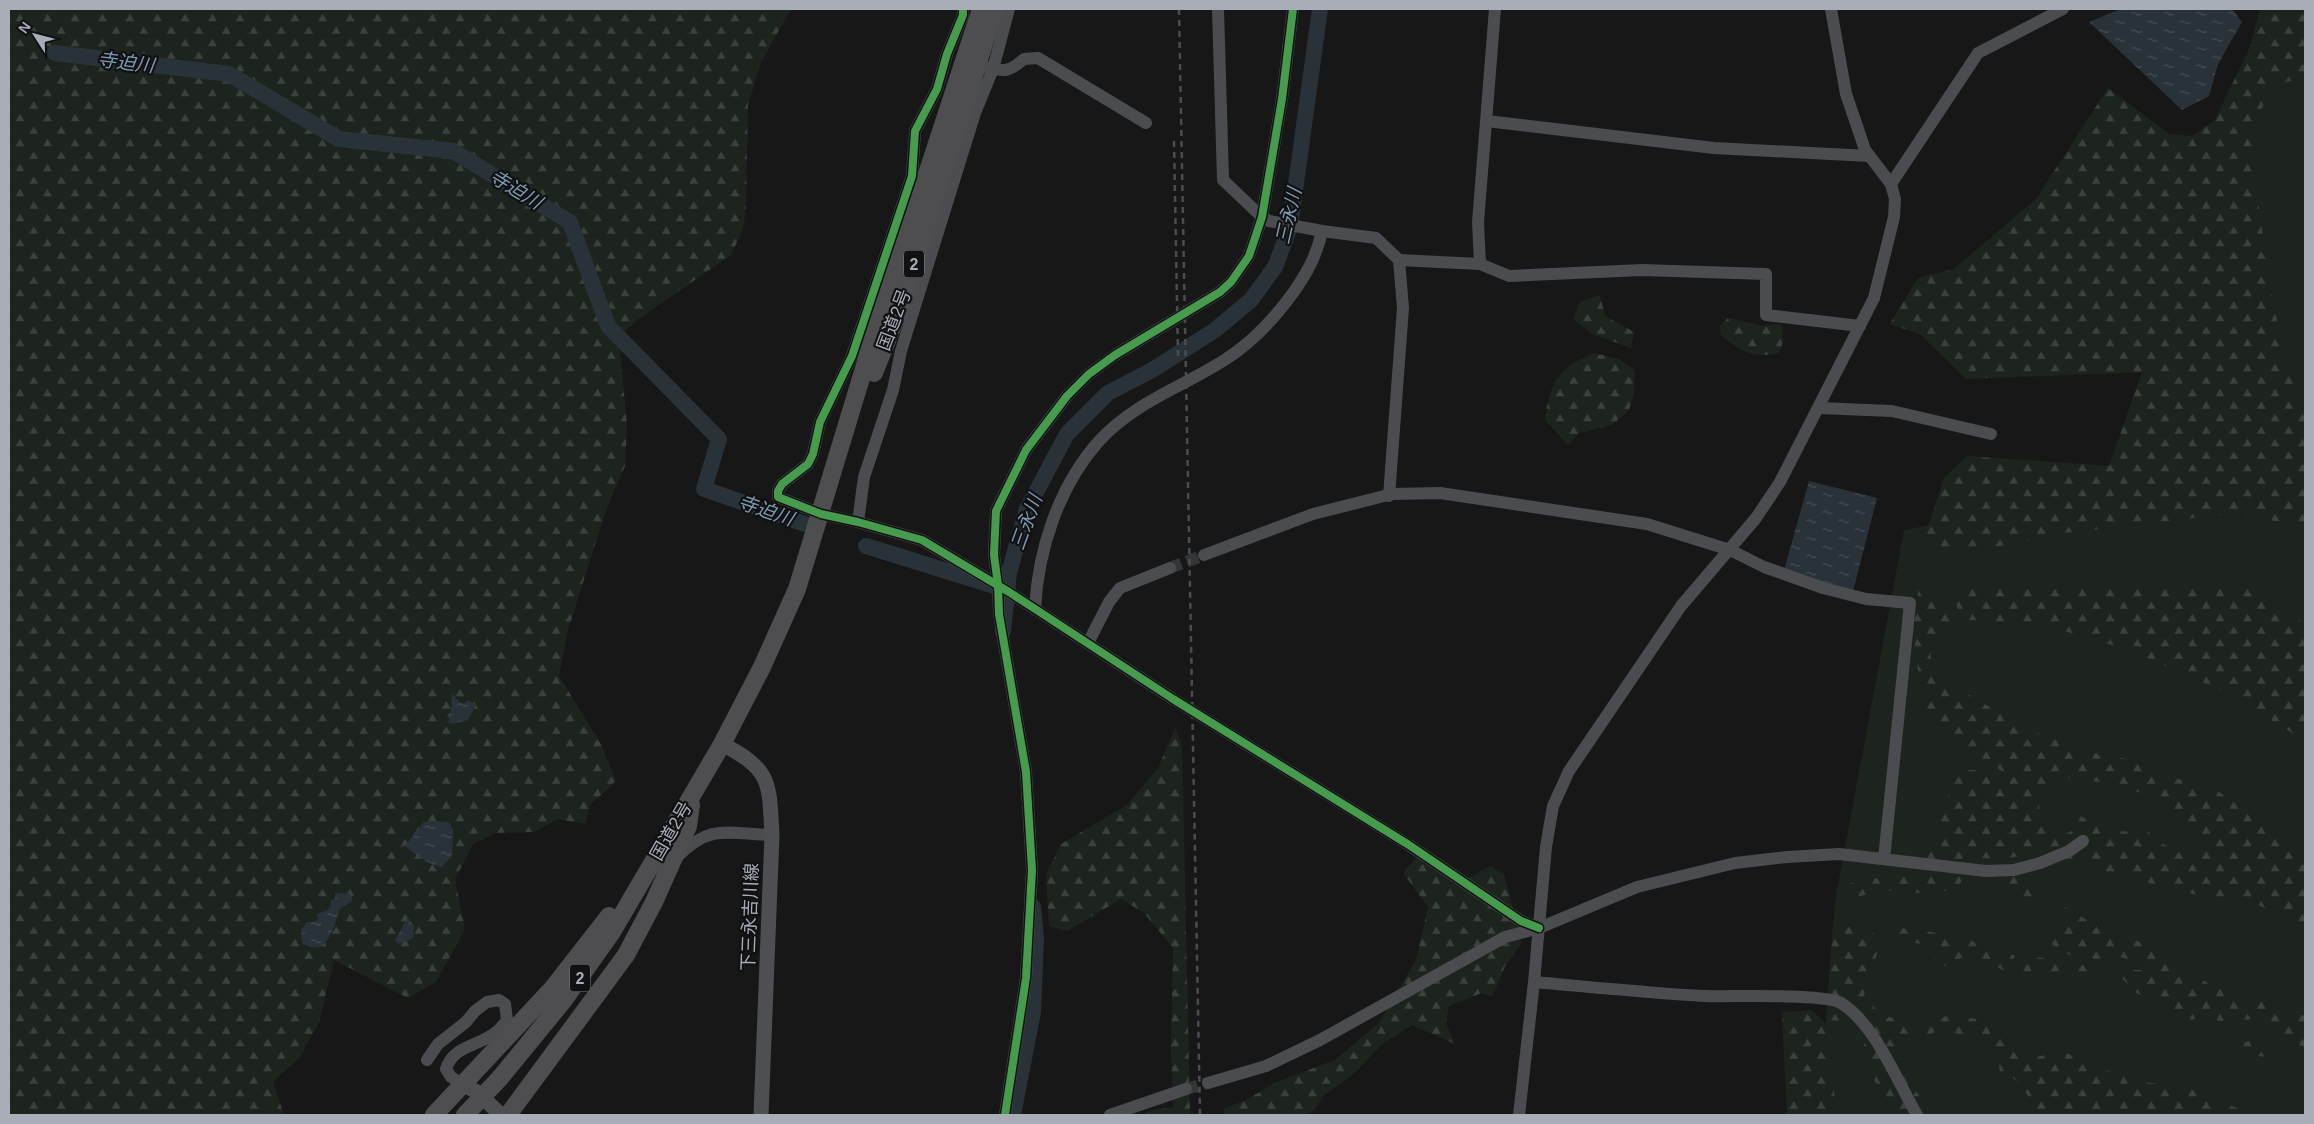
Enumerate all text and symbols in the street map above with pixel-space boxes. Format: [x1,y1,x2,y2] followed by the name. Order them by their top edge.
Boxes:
[10,10,60,60] north arrow
[15,19,34,36] text: N
[96,49,157,77] water label: 寺迫川
[486,166,547,214] water label: 寺迫川
[1272,184,1306,246] water label: 三永川
[904,250,924,278] road number: 2
[873,287,915,353] street label: 国道2号
[1007,490,1047,553] water label: 三永川
[735,491,798,530] water label: 寺迫川
[646,798,696,864] street label: 国道2号
[738,863,762,971] street label: 下三永吉川線
[570,964,590,991] road number: 2

